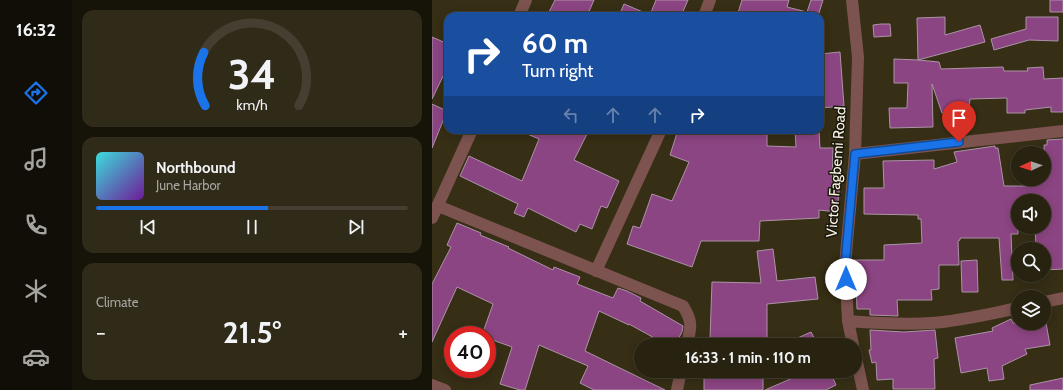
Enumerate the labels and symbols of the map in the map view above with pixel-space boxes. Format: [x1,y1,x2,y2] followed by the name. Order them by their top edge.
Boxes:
[942,101,976,142] pin
[822,106,850,238] street label: Victor Fagbemi Road
[1011,146,1051,186] north arrow
[825,258,867,300] position arrow
[444,326,496,378] speed limit sign: 40

